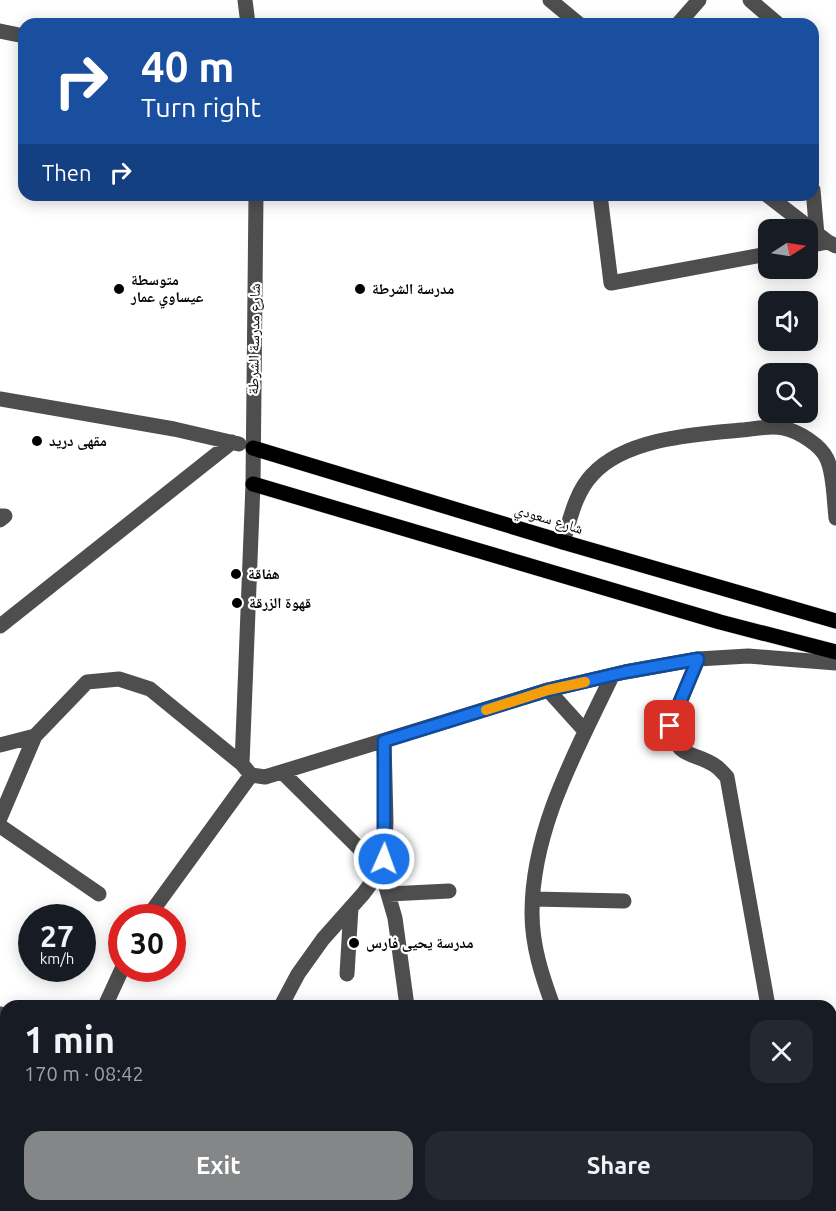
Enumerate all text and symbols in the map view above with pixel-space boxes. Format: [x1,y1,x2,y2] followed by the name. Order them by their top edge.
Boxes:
[42,42,120,120] icon: right
[141,43,235,90] text: 40 m
[141,92,261,122] text: Turn right
[104,156,137,189] icon: right
[42,160,92,185] text: Then
[758,219,818,279] north arrow
[758,219,818,423] map controls
[130,271,204,309] place label: متوسطة عيساوي عمار
[372,280,454,297] place label: مدرسة الشرطة
[112,282,126,296] marker: متوسطة عيساوي عمار
[353,282,367,296] marker: مدرسة الشرطة
[244,283,265,395] street label: شارع مدرسة الشرطة
[758,291,818,351] button: sound
[758,363,818,423] button: search
[49,432,107,450] place label: مقهى دريد
[30,434,44,448] marker: مقهى دريد
[512,500,585,541] street label: شارع سعودي
[248,565,280,582] place label: هفاقة
[229,567,243,581] marker: هفاقة
[249,594,311,612] place label: قهوة الزرقة
[230,596,244,610] marker: قهوة الزرقة
[644,700,695,751] pin
[653,709,686,742] icon: arrive
[352,827,416,891] position arrow
[108,904,186,982] speed limit sign: 30
[40,919,74,953] text: 27
[366,934,474,952] place label: مدرسة يحيى فارس
[347,936,361,950] marker: مدرسة يحيى فارس
[40,950,74,967] text: km/h
[24,1019,115,1060] text: 1 min
[750,1020,813,1083] button: close
[24,1062,144,1085] text: 170 m · 08:42
[24,1131,413,1200] button: Exit
[425,1131,813,1200] button: Share

